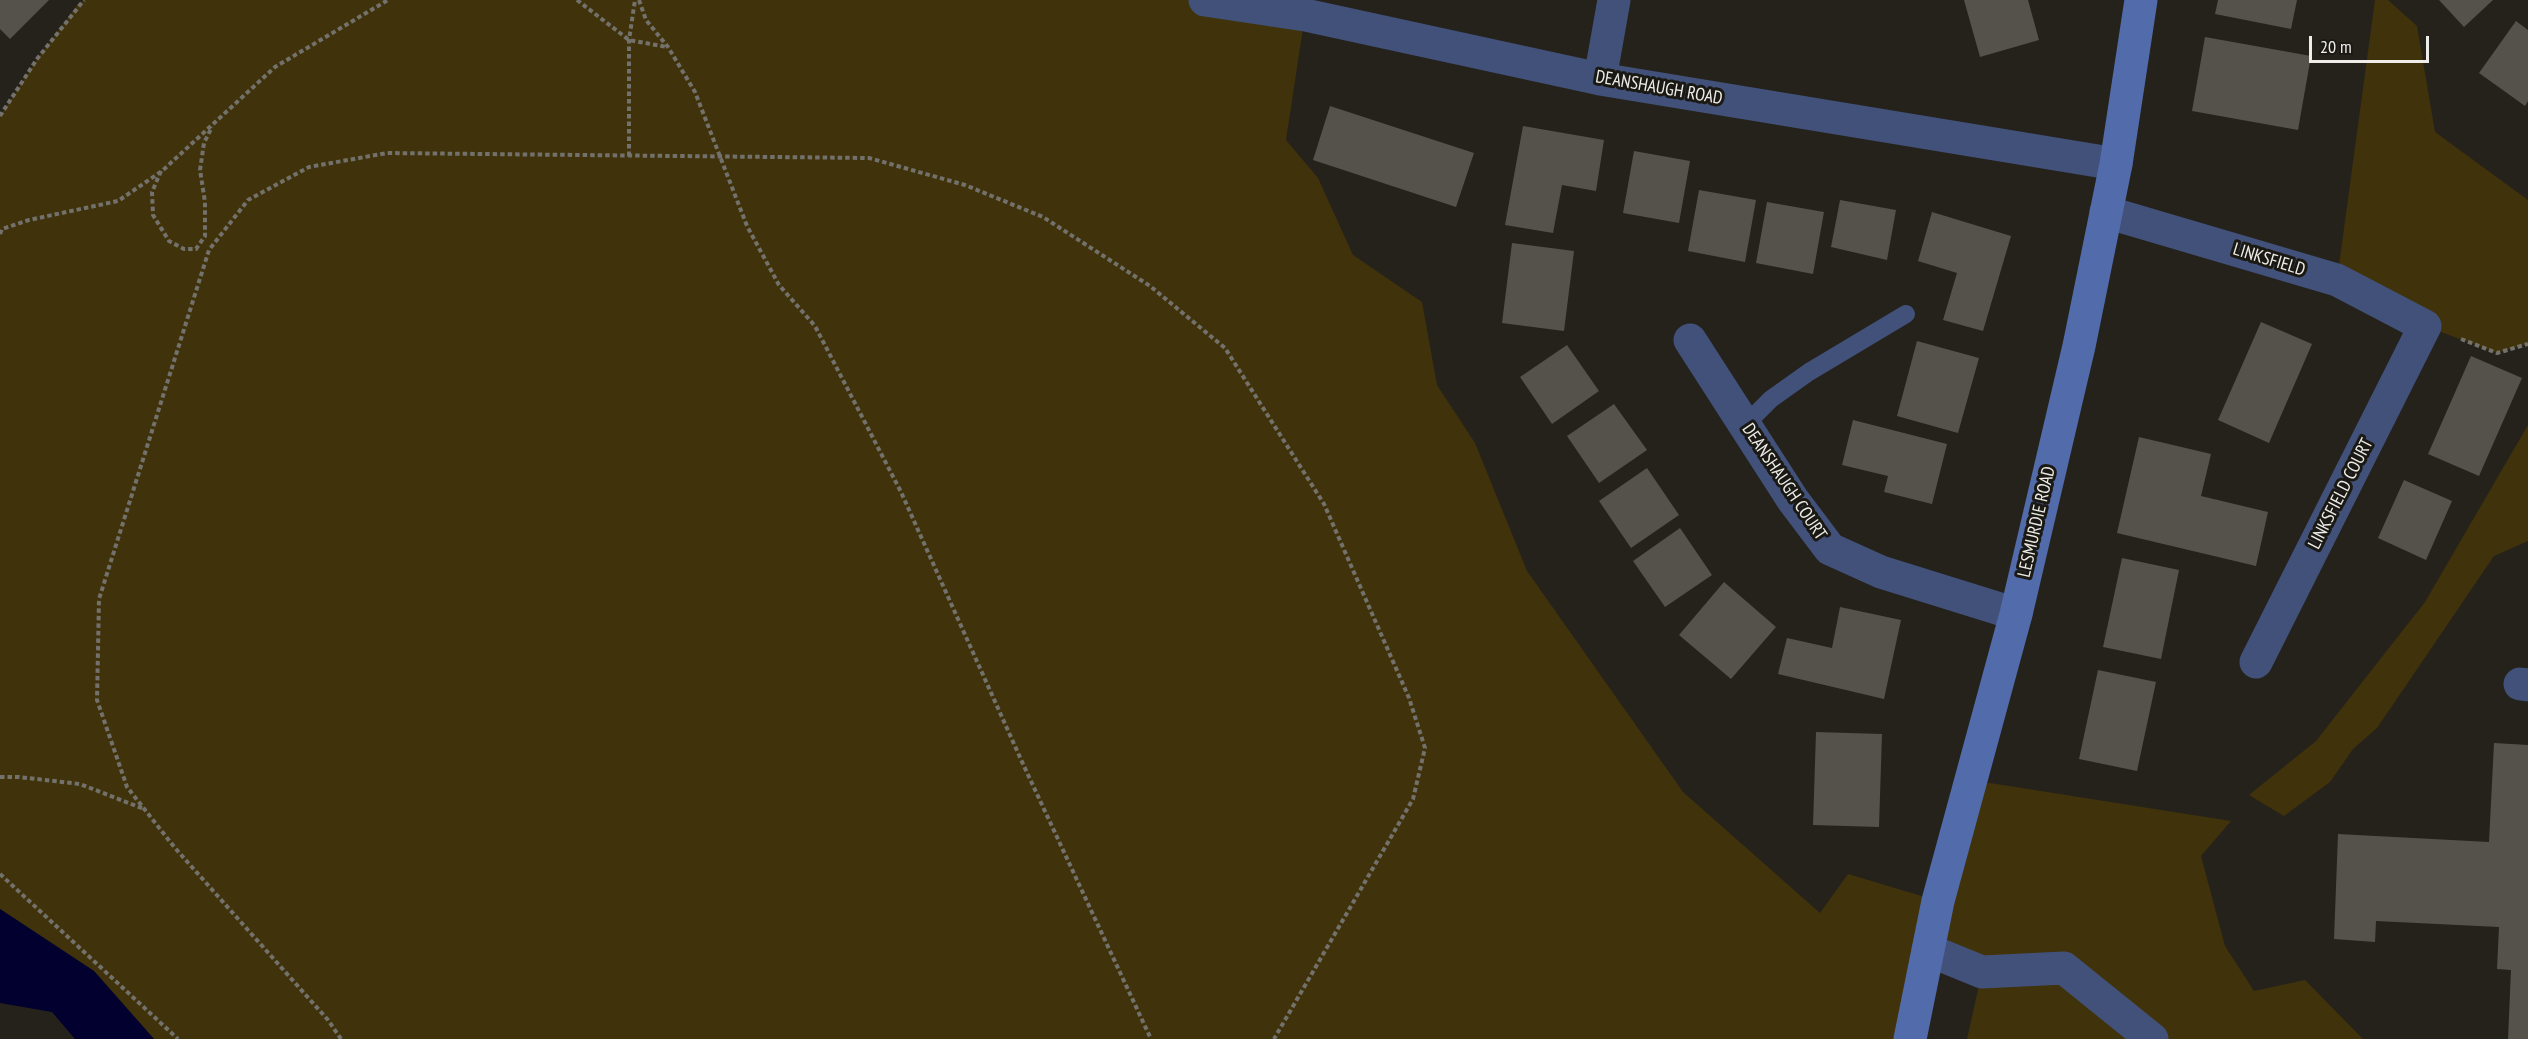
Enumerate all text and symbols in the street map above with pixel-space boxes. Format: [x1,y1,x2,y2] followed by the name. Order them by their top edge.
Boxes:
[2312,24,2432,62] scale bar
[2320,35,2352,58] text: 20 m
[1594,66,1724,110] street label: DEANSHAUGH ROAD
[2230,239,2308,281] street label: LINKSFIELD
[1737,420,1831,544] street label: DEANSHAUGH COURT
[2304,435,2378,553] street label: LINKSFIELD COURT
[2014,464,2060,580] street label: LESMURDIE ROAD

